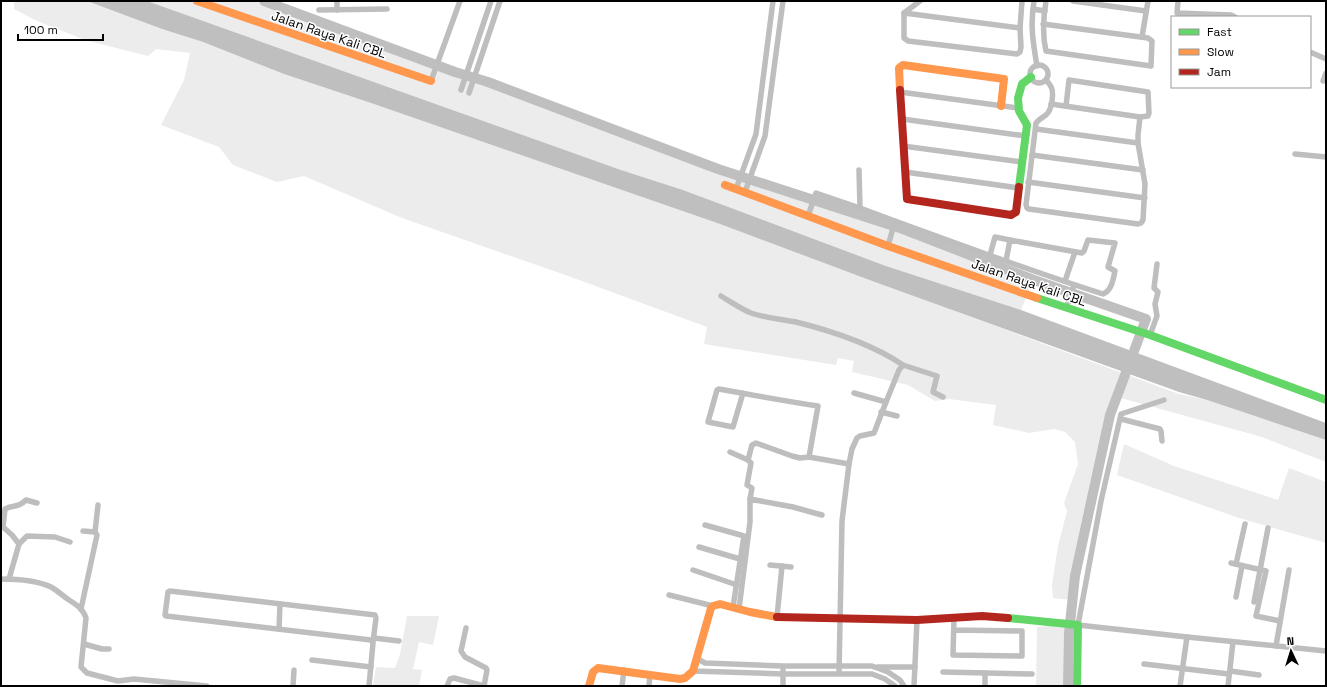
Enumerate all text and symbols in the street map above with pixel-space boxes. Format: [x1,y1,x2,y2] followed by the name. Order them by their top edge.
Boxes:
[269,7,388,62] street label: Jalan Raya Kali CBL
[18,16,103,42] scale bar
[1171,16,1311,88] legend
[24,22,58,38] text: 100 m
[1207,24,1232,40] text: Fast
[1207,44,1234,60] text: Slow
[1207,64,1231,80] text: Jam
[969,255,1088,310] street label: Jalan Raya Kali CBL
[1271,631,1311,671] north arrow
[1286,634,1294,648] text: N

